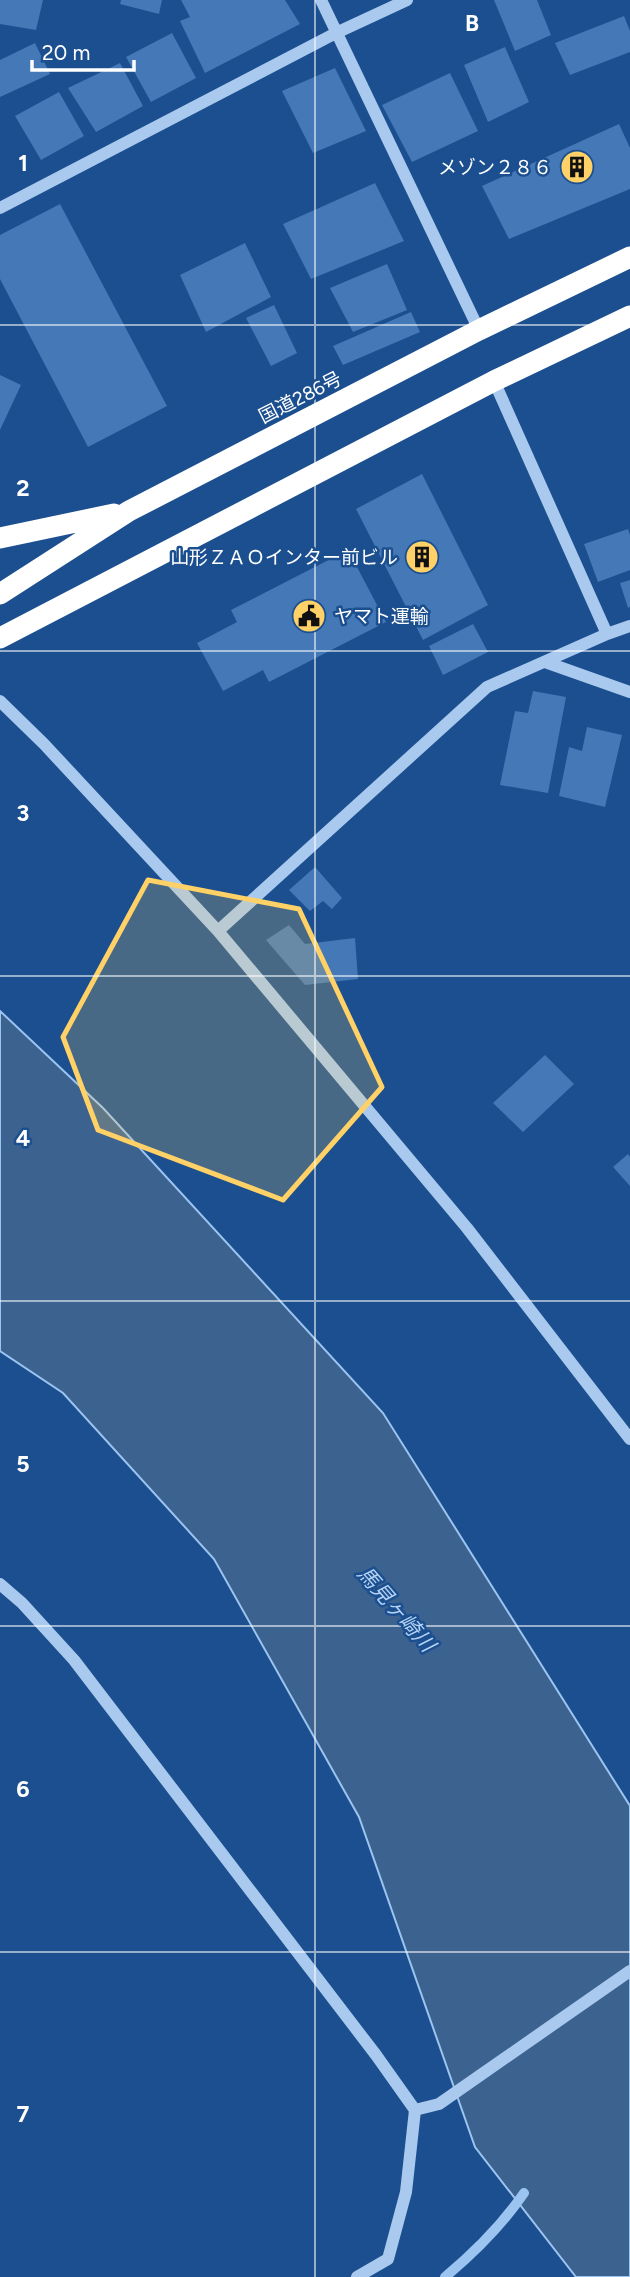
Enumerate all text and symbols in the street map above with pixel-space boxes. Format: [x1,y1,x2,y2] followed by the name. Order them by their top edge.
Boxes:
[465,9,479,37] text: B
[32,28,133,72] scale bar
[42,40,90,65] text: 20 m
[558,148,596,186] building icon: メゾン２８６
[18,149,28,177] text: 1
[438,156,552,179] place label: メゾン２８６
[255,367,346,428] street label: 国道286号
[16,474,30,502] text: 2
[403,538,441,576] building icon: 山形ＺＡＯインター前ビル
[170,546,398,569] place label: 山形ＺＡＯインター前ビル
[290,597,328,635] public building icon: ヤマト運輸
[334,605,429,628] place label: ヤマト運輸
[17,799,29,827] text: 3
[16,1124,30,1152] text: 4
[16,1450,30,1478] text: 5
[353,1561,442,1658] water label: 馬見ヶ崎川
[16,1775,30,1803] text: 6
[17,2100,30,2128] text: 7

